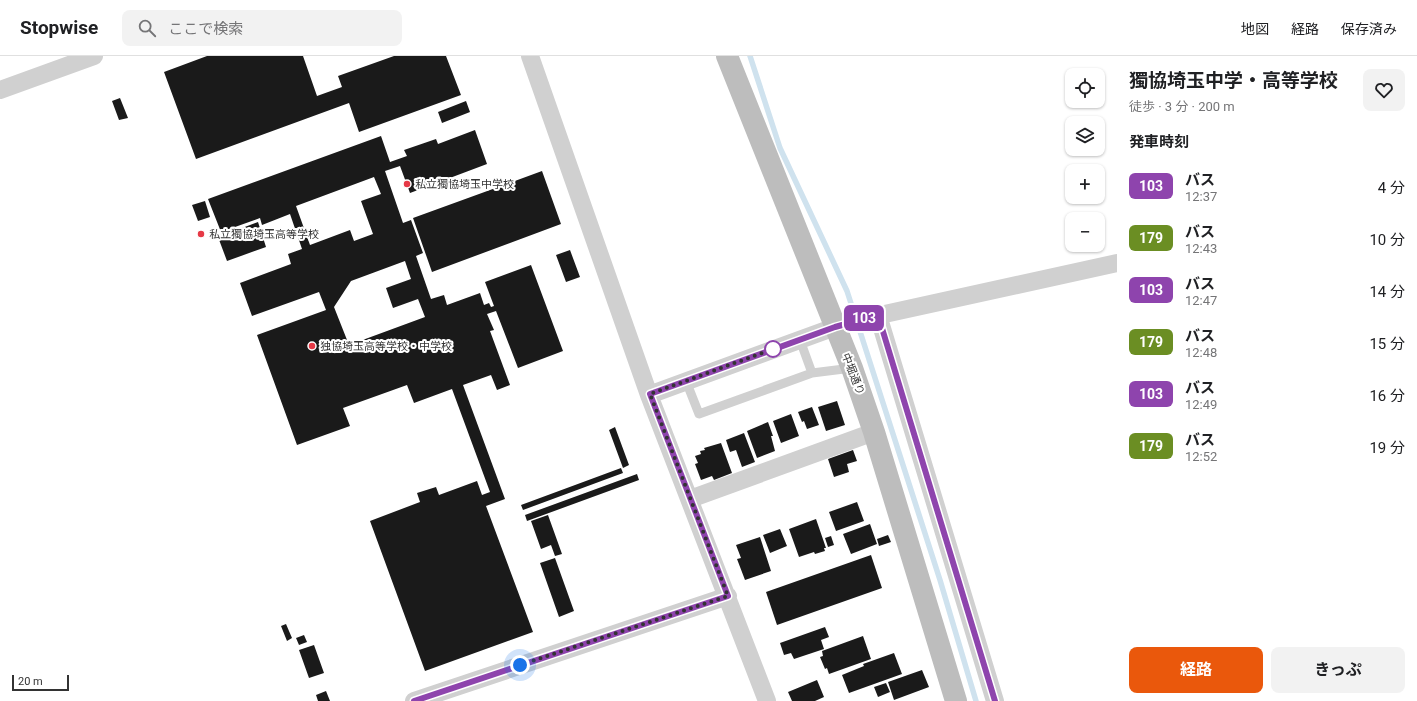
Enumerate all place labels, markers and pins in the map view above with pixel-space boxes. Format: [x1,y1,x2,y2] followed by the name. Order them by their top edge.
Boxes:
[415,178,514,191] place label: 私立獨協埼玉中学校
[402,179,412,189] marker: 私立獨協埼玉中学校
[209,228,319,241] place label: 私立獨協埼玉高等学校
[196,229,206,239] marker: 私立獨協埼玉高等学校
[320,340,452,353] place label: 独協埼玉高等学校・中学校
[764,340,782,358] unlabelled marker
[307,341,317,351] marker: 独協埼玉高等学校・中学校

